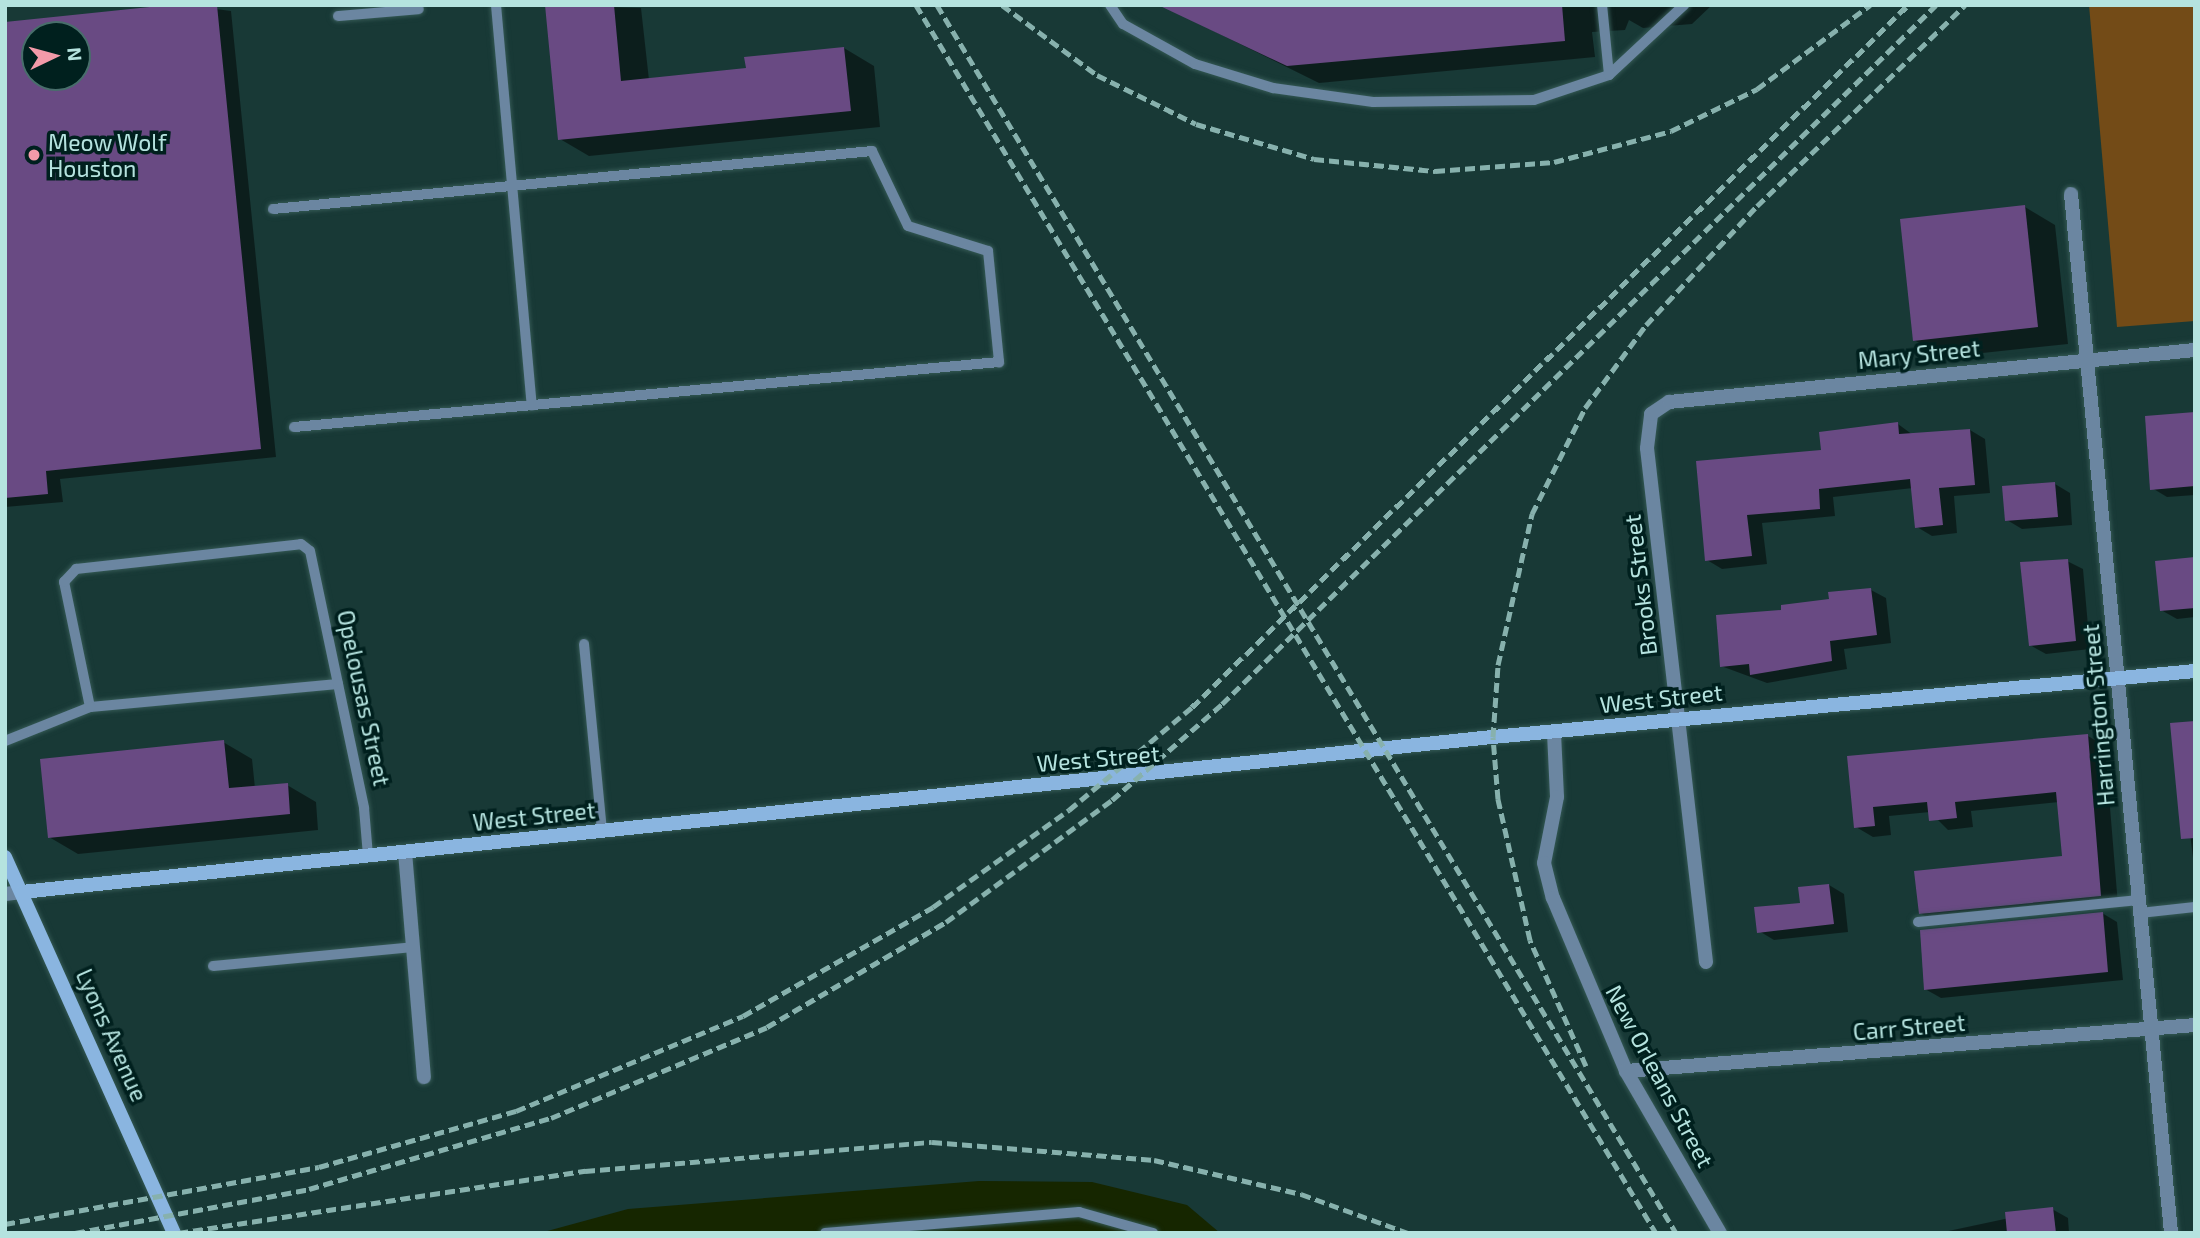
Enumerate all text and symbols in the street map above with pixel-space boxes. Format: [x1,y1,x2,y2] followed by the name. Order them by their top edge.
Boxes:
[21,21,91,91] north arrow
[63,46,87,62] text: N
[48,128,168,182] place label: Meow Wolf Houston
[26,147,42,163] marker: Meow Wolf Houston
[1856,334,1982,374] street label: Mary Street
[1618,513,1662,657] street label: Brooks Street
[332,608,396,788] street label: Opelousas Street
[2076,623,2120,807] street label: Harrington Street
[1598,678,1724,718] street label: West Street
[1035,739,1161,777] street label: West Street
[471,796,597,836] street label: West Street
[70,964,154,1106] street label: Lyons Avenue
[1600,980,1720,1172] street label: New Orleans Street
[1851,1008,1967,1046] street label: Carr Street

